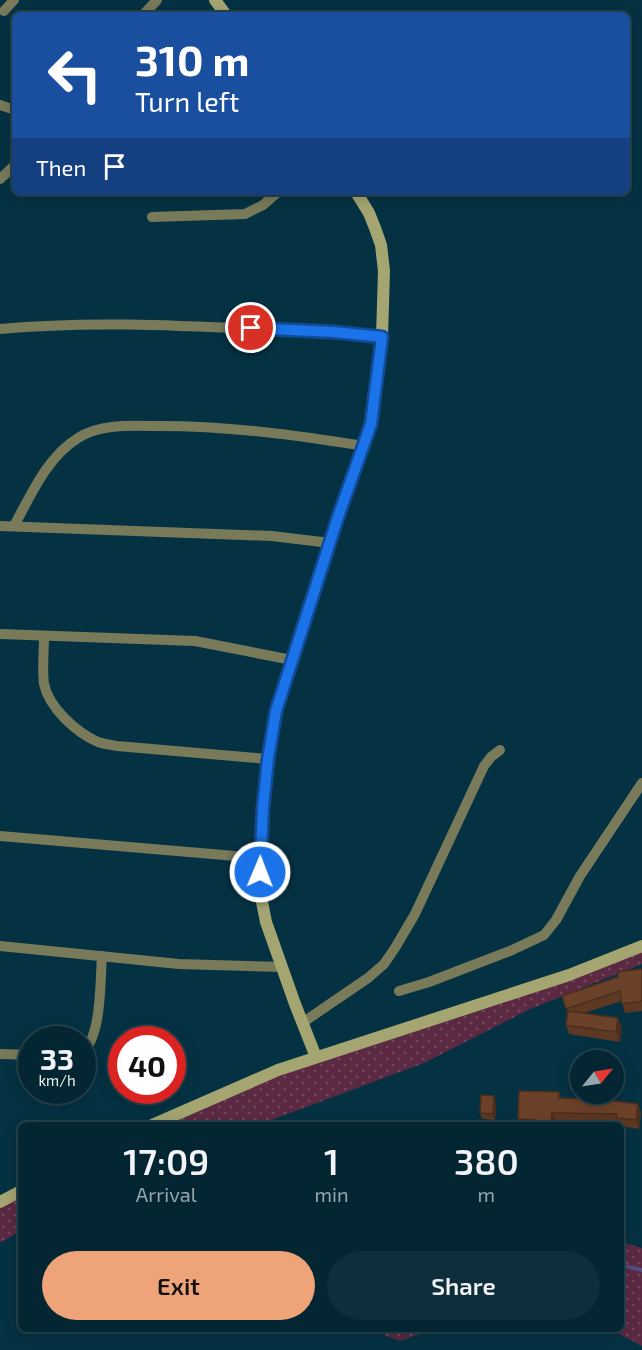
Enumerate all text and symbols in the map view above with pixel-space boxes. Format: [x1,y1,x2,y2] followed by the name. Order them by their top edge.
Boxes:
[135,34,250,84] text: 310 m
[36,36,114,114] icon: left
[135,85,239,117] text: Turn left
[98,150,131,183] icon: arrive
[36,154,86,180] text: Then
[225,302,276,353] pin
[234,311,267,344] icon: arrive
[228,840,292,904] position arrow
[108,1026,186,1104] speed limit sign: 40
[40,1040,74,1076] text: 33
[570,1050,624,1104] north arrow
[570,1050,624,1104] map controls
[38,1071,76,1089] text: km/h
[123,1139,209,1182] text: 17:09
[324,1139,339,1182] text: 1
[454,1139,519,1182] text: 380
[136,1182,197,1206] text: Arrival
[315,1182,349,1206] text: min
[478,1182,495,1206] text: m
[42,1251,315,1320] button: Exit
[327,1251,600,1320] button: Share

